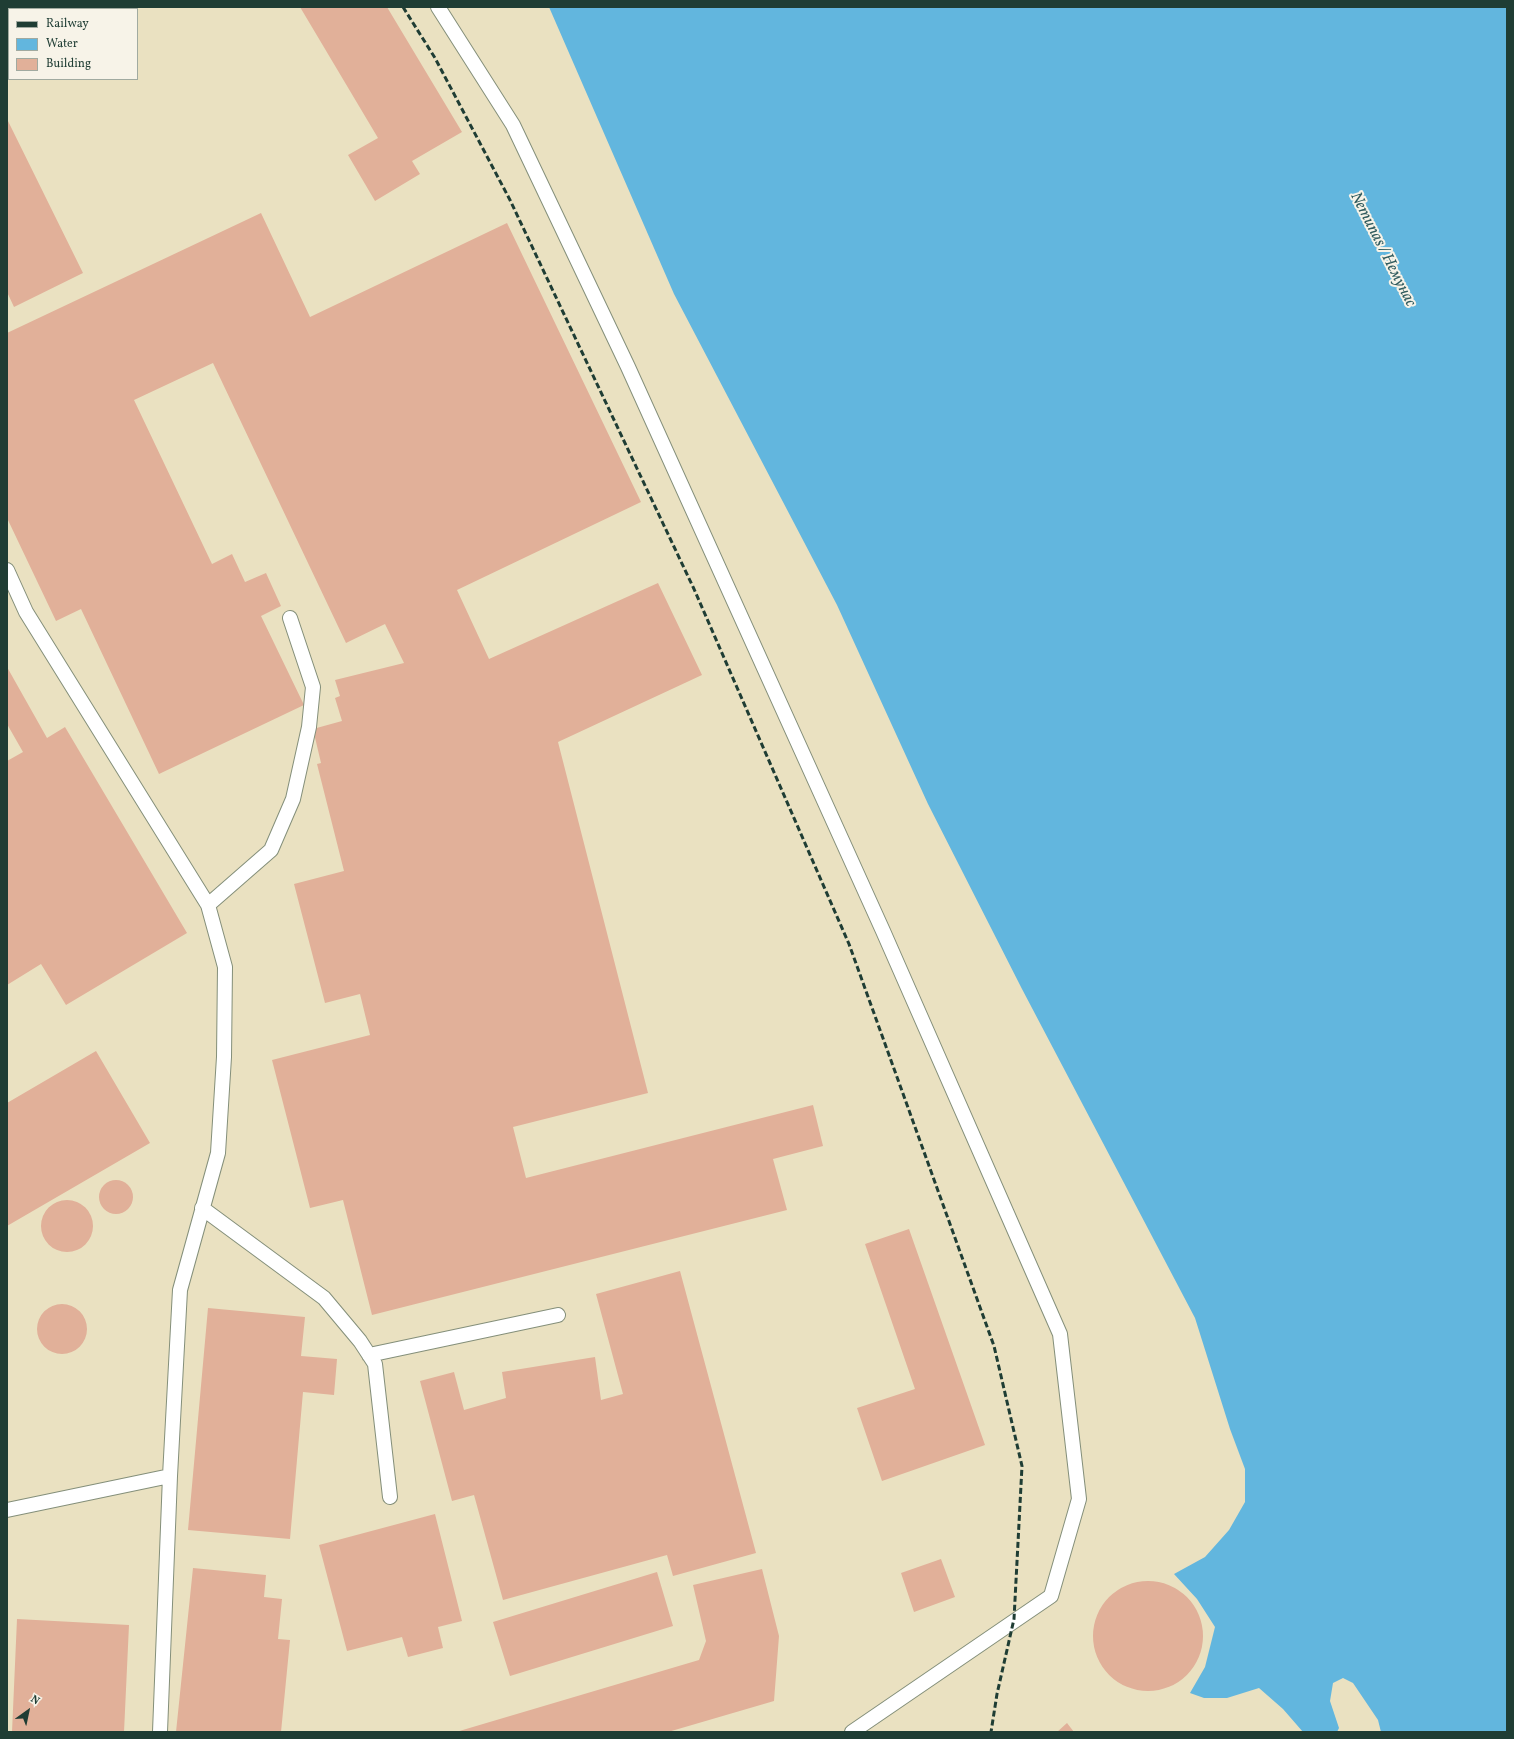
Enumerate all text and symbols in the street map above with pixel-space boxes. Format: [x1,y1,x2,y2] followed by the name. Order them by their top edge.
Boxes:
[8,8,138,80] legend
[46,16,89,32] text: Railway
[46,36,78,52] text: Water
[46,56,91,72] text: Building
[1345,189,1419,311] water label: Nemunas / Немунас
[8,1691,48,1731] north arrow
[27,1692,42,1709] text: N

